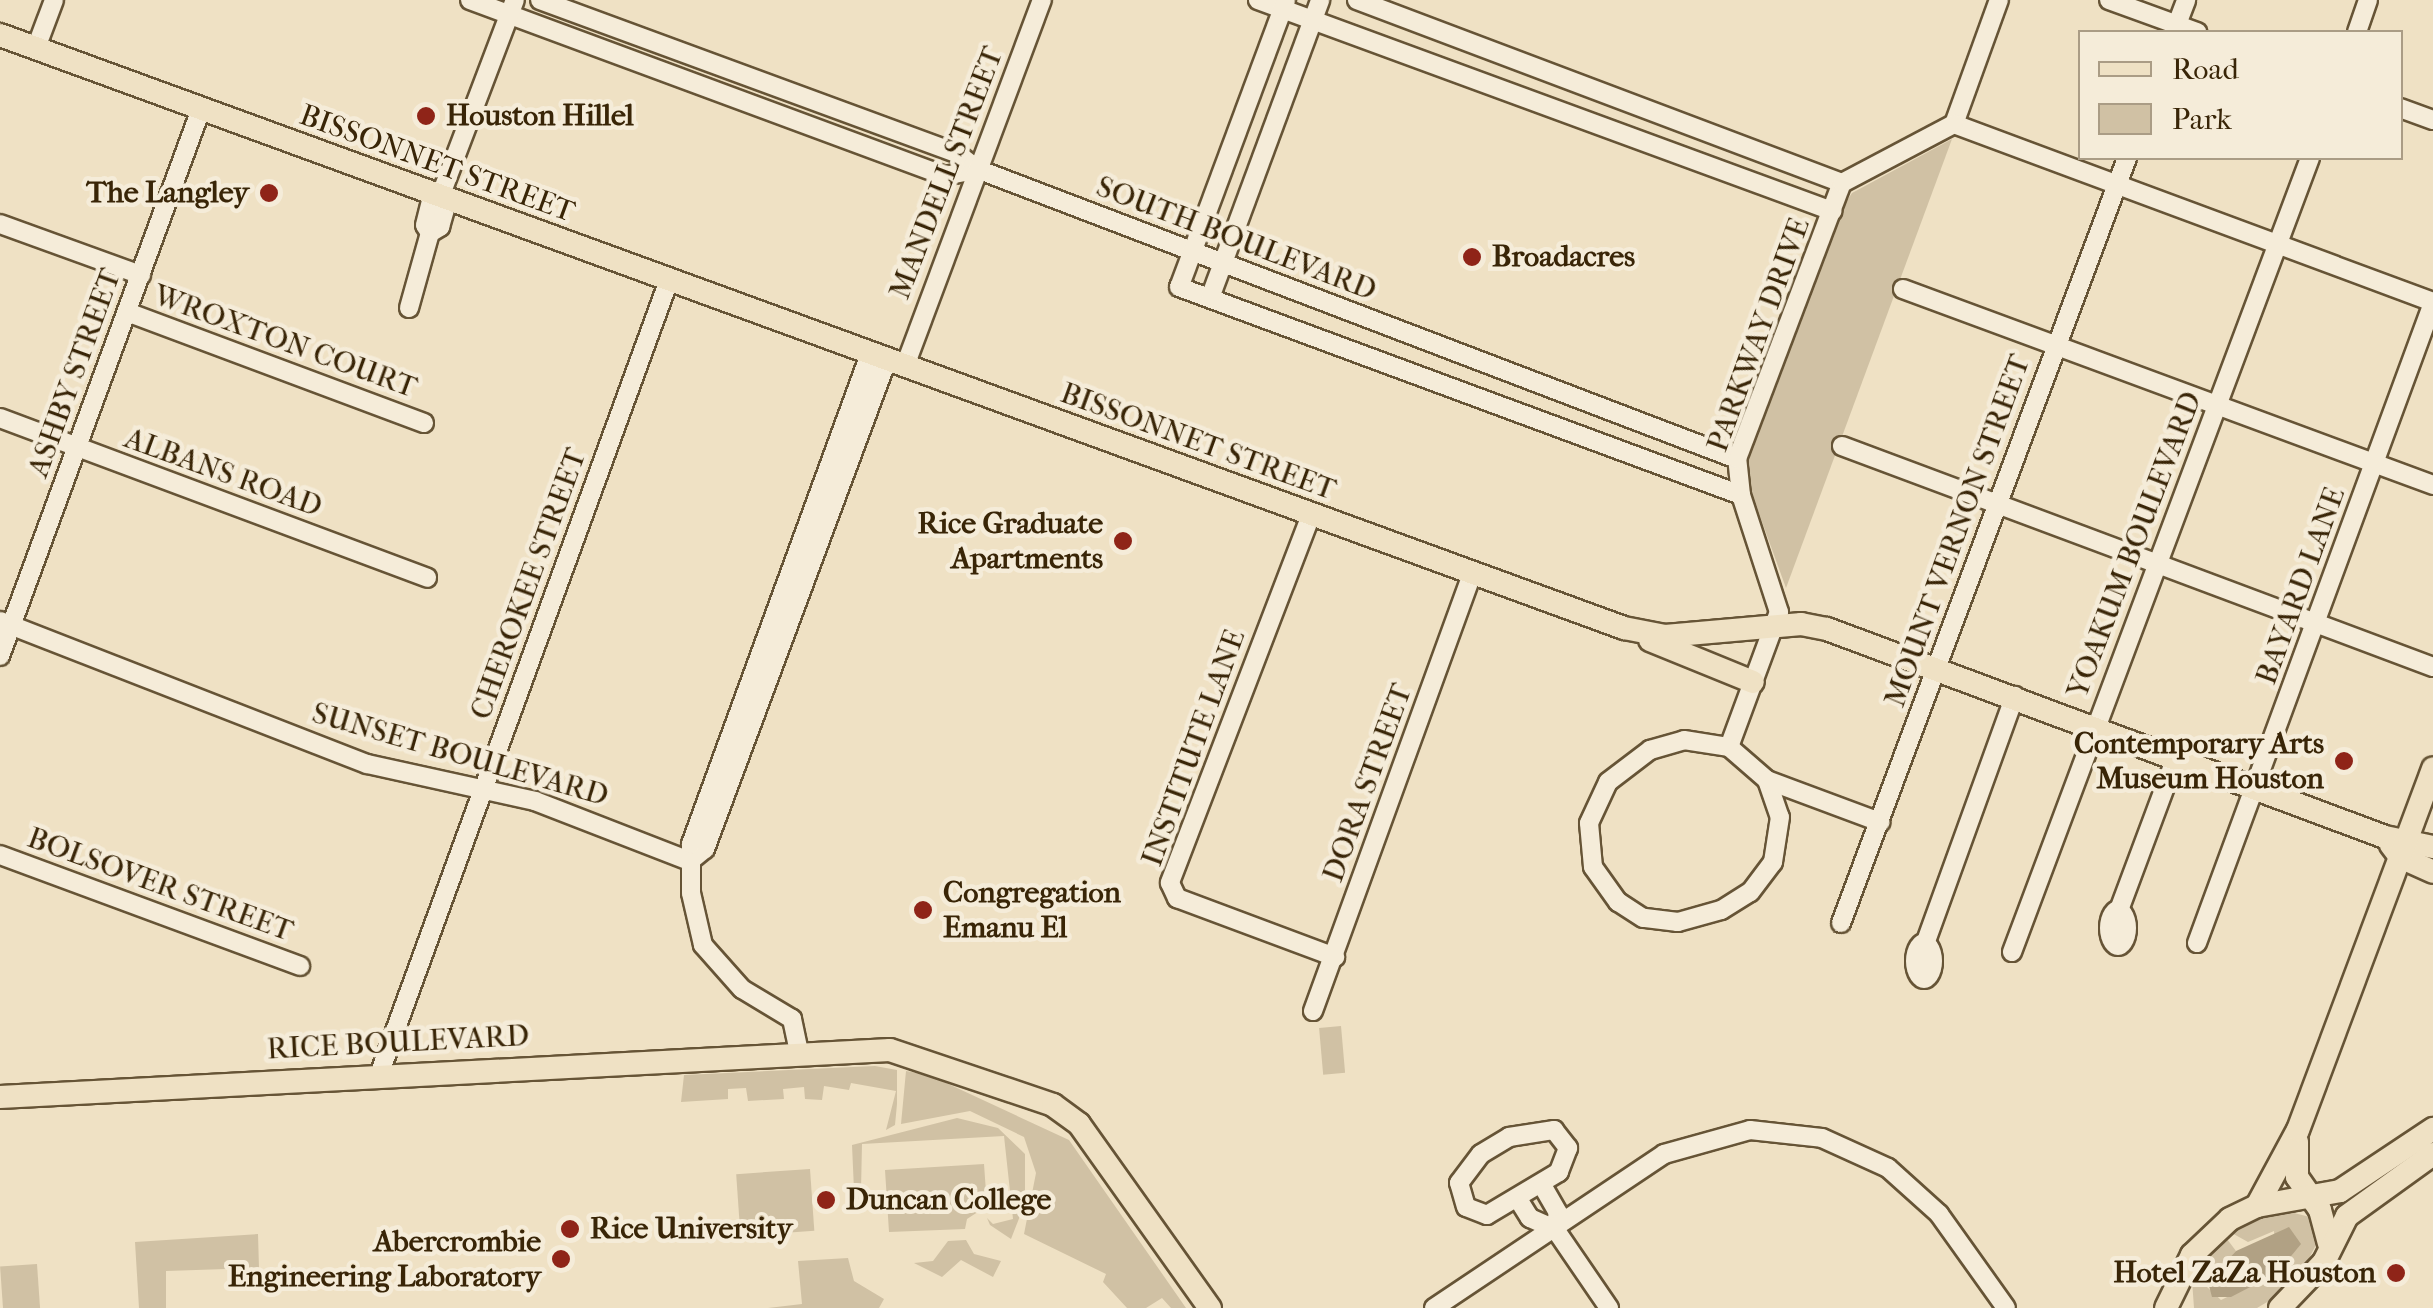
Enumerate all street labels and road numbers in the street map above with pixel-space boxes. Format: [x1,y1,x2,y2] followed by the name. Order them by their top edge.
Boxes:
[882,42,1012,304] street label: MANDELL STREET
[294,97,580,231] street label: BISSONNET STREET
[1091,169,1381,309] street label: SOUTH BOULEVARD
[1700,213,1818,457] street label: PARKWAY DRIVE
[21,264,129,482] street label: ASHBY STREET
[149,278,421,406] street label: WROXTON COURT
[1877,350,2039,712] street label: MOUNT VERNON STREET
[1055,375,1341,509] street label: BISSONNET STREET
[2060,387,2210,703] street label: YOAKUM BOULEVARD
[119,421,327,525] street label: ALBANS ROAD
[463,444,595,724] street label: CHEROKEE STREET
[2249,482,2353,690] street label: BAYARD LANE
[1134,625,1254,871] street label: INSTITUTE LANE
[1315,679,1421,887] street label: DORA STREET
[308,695,612,815] street label: SUNSET BOULEVARD
[22,820,298,950] street label: BOLSOVER STREET
[266,1018,530,1068] street label: RICE BOULEVARD

